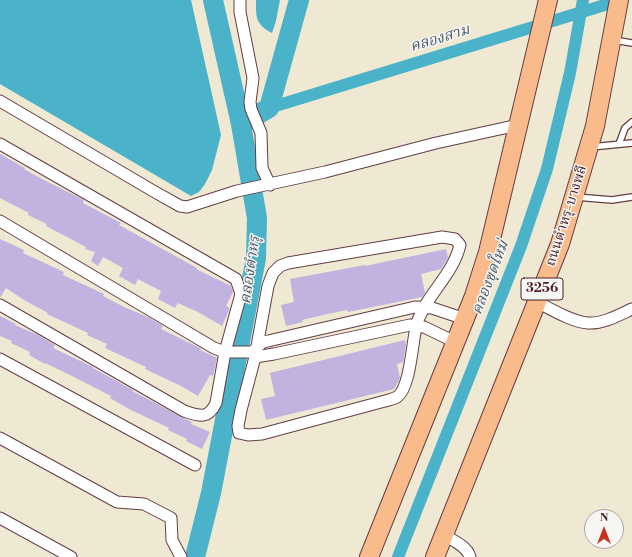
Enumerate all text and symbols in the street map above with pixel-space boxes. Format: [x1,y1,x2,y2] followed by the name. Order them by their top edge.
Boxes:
[408,21,472,57] water label: คลองสาม
[543,163,591,269] street label: ถนนตำหรุ-บางพลี
[237,235,265,305] water label: คลองตำหรุ
[469,239,513,317] water label: คลองขุดใหม่
[521,278,563,300] road number: 3256
[584,509,624,549] north arrow
[600,511,608,525] text: N

